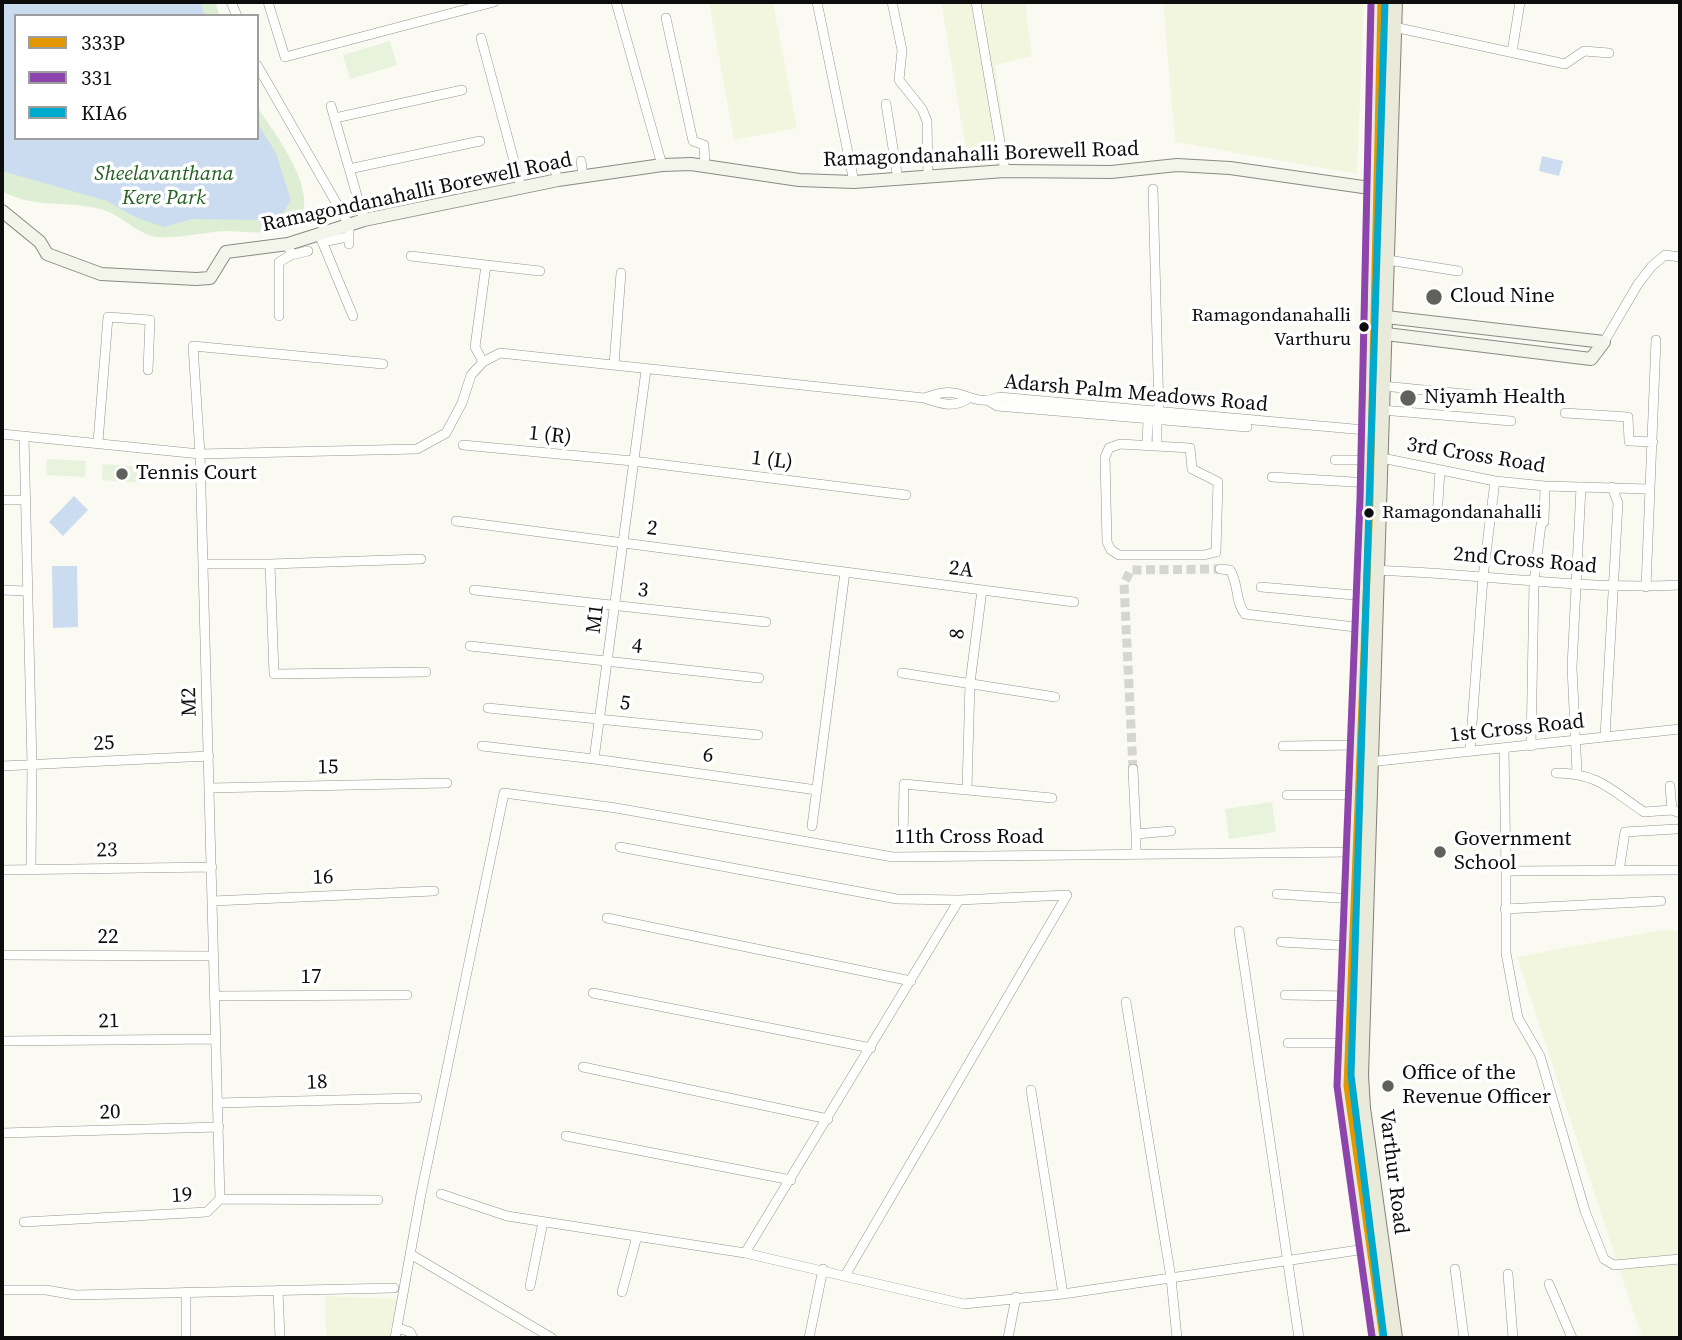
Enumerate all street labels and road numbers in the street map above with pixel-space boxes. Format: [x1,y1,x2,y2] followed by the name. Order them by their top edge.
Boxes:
[823,137,1139,173] street label: Ramagondanahalli Borewell Road
[260,148,574,238] street label: Ramagondanahalli Borewell Road
[1003,370,1269,418] street label: Adarsh Palm Meadows Road
[527,421,573,451] street label: 1 (R)
[1405,433,1547,479] street label: 3rd Cross Road
[750,446,794,476] street label: 1 (L)
[645,516,659,542] street label: 2
[1452,542,1598,580] street label: 2nd Cross Road
[947,556,975,584] street label: 2A
[636,578,650,604] street label: 3
[582,603,610,635] street label: M1
[945,627,971,641] street label: 8
[630,634,644,660] street label: 4
[177,687,203,717] street label: M2
[618,691,632,717] street label: 5
[1448,709,1586,749] street label: 1st Cross Road
[93,731,115,757] street label: 25
[701,743,715,769] street label: 6
[317,755,339,781] street label: 15
[894,825,1044,851] street label: 11th Cross Road
[96,838,118,864] street label: 23
[312,865,334,891] street label: 16
[98,925,118,951] street label: 22
[301,965,321,991] street label: 17
[98,1009,120,1035] street label: 21
[306,1070,328,1096] street label: 18
[99,1100,121,1126] street label: 20
[1373,1108,1413,1236] street label: Varthur Road
[171,1183,193,1209] street label: 19

